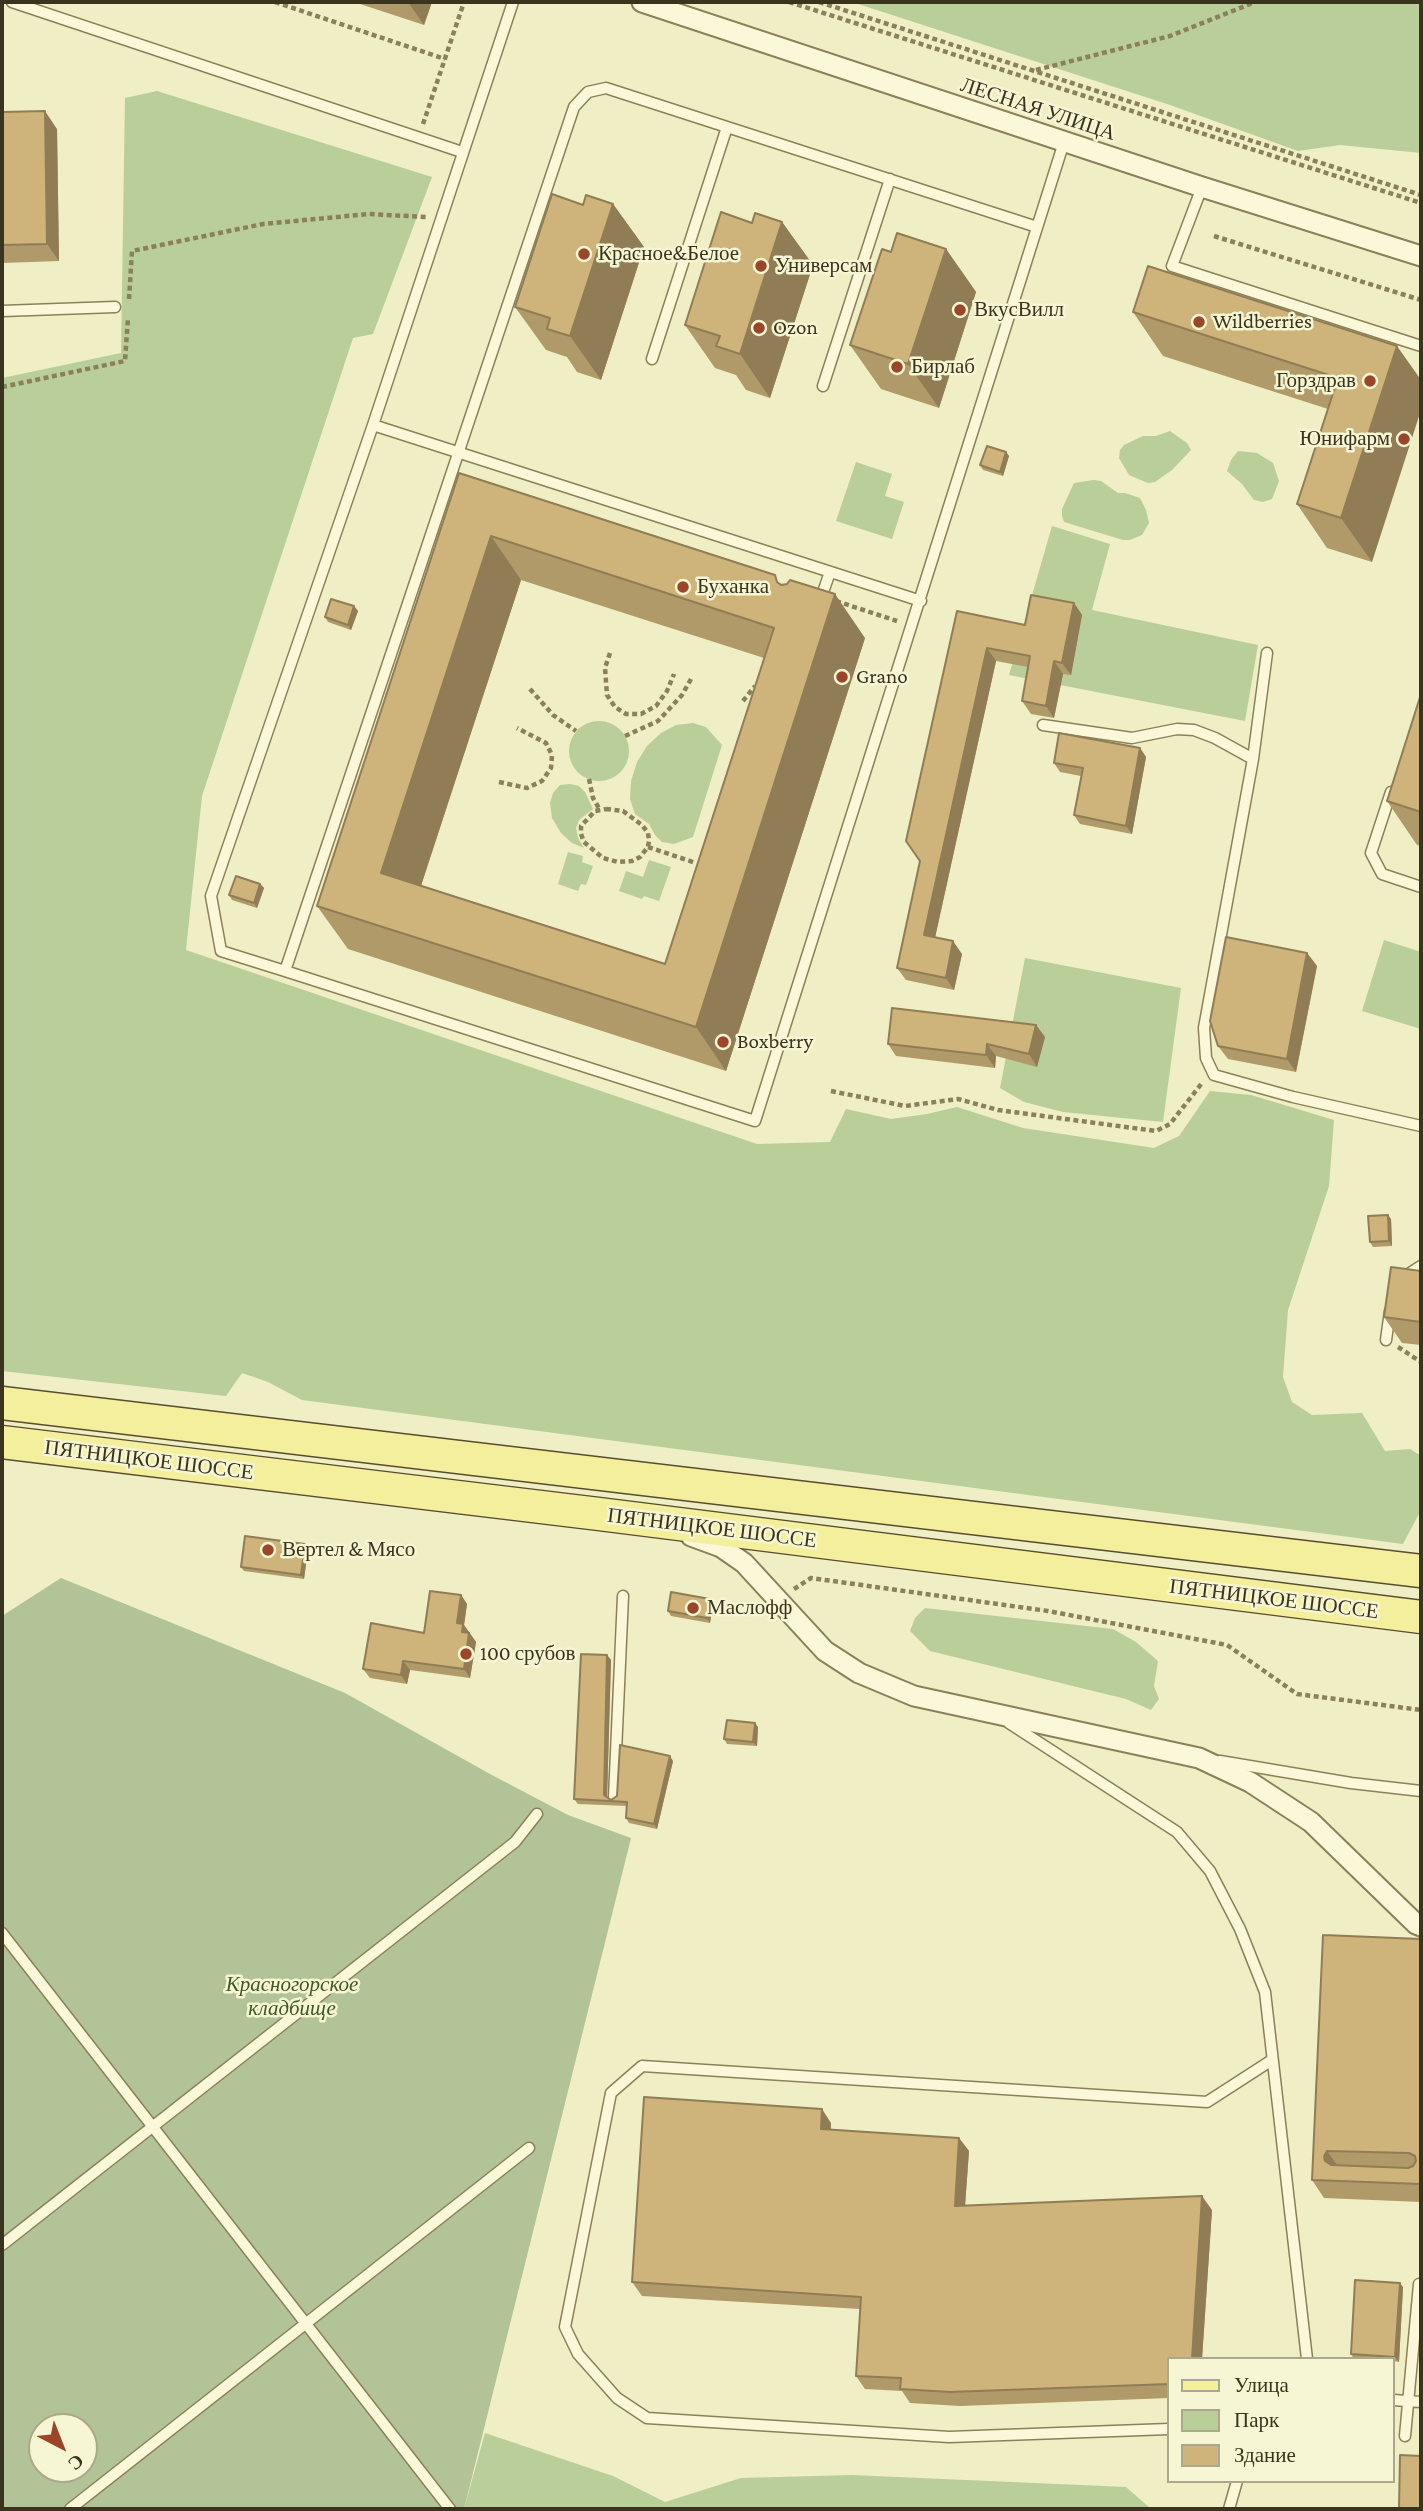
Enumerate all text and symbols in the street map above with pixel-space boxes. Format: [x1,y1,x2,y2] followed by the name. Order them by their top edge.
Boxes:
[957,72,1119,146] street label: ЛЕСНАЯ УЛИЦА
[598,241,739,267] place label: Красное&Белое
[576,246,592,262] marker: Красное&Белое
[775,253,872,279] place label: Универсам
[753,258,769,274] marker: Универсам
[974,297,1064,323] place label: ВкусВилл
[952,302,968,318] marker: ВкусВилл
[1213,309,1312,335] place label: Wildberries
[1191,314,1207,330] marker: Wildberries
[773,315,818,341] place label: Ozon
[751,320,767,336] marker: Ozon
[911,354,975,380] place label: Бирлаб
[889,359,905,375] marker: Бирлаб
[1276,368,1356,394] place label: Горздрав
[1362,373,1378,389] marker: Горздрав
[1300,426,1390,452] place label: Юнифарм
[1396,431,1412,447] marker: Юнифарм
[697,574,769,600] place label: Буханка
[675,579,691,595] marker: Буханка
[856,664,908,690] place label: Grano
[834,669,850,685] marker: Grano
[737,1029,813,1055] place label: Boxberry
[715,1034,731,1050] marker: Boxberry
[43,1435,255,1485] street label: ПЯТНИЦКОЕ ШОССЕ
[606,1503,818,1553] street label: ПЯТНИЦКОЕ ШОССЕ
[282,1537,415,1563] place label: Вертел & Мясо
[260,1542,276,1558] marker: Вертел & Мясо
[1168,1574,1380,1624] street label: ПЯТНИЦКОЕ ШОССЕ
[707,1595,792,1621] place label: Маслофф
[685,1600,701,1616] marker: Маслофф
[480,1641,576,1667] place label: 100 срубов
[458,1646,474,1662] marker: 100 срубов
[226,1972,358,2022] park label: Красногорское кладбище
[1168,2357,1395,2483] legend
[1234,2373,1289,2397] text: Улица
[1234,2408,1279,2432] text: Парк
[28,2413,98,2483] north arrow
[1234,2443,1296,2467] text: Здание
[64,2450,88,2475] text: С

